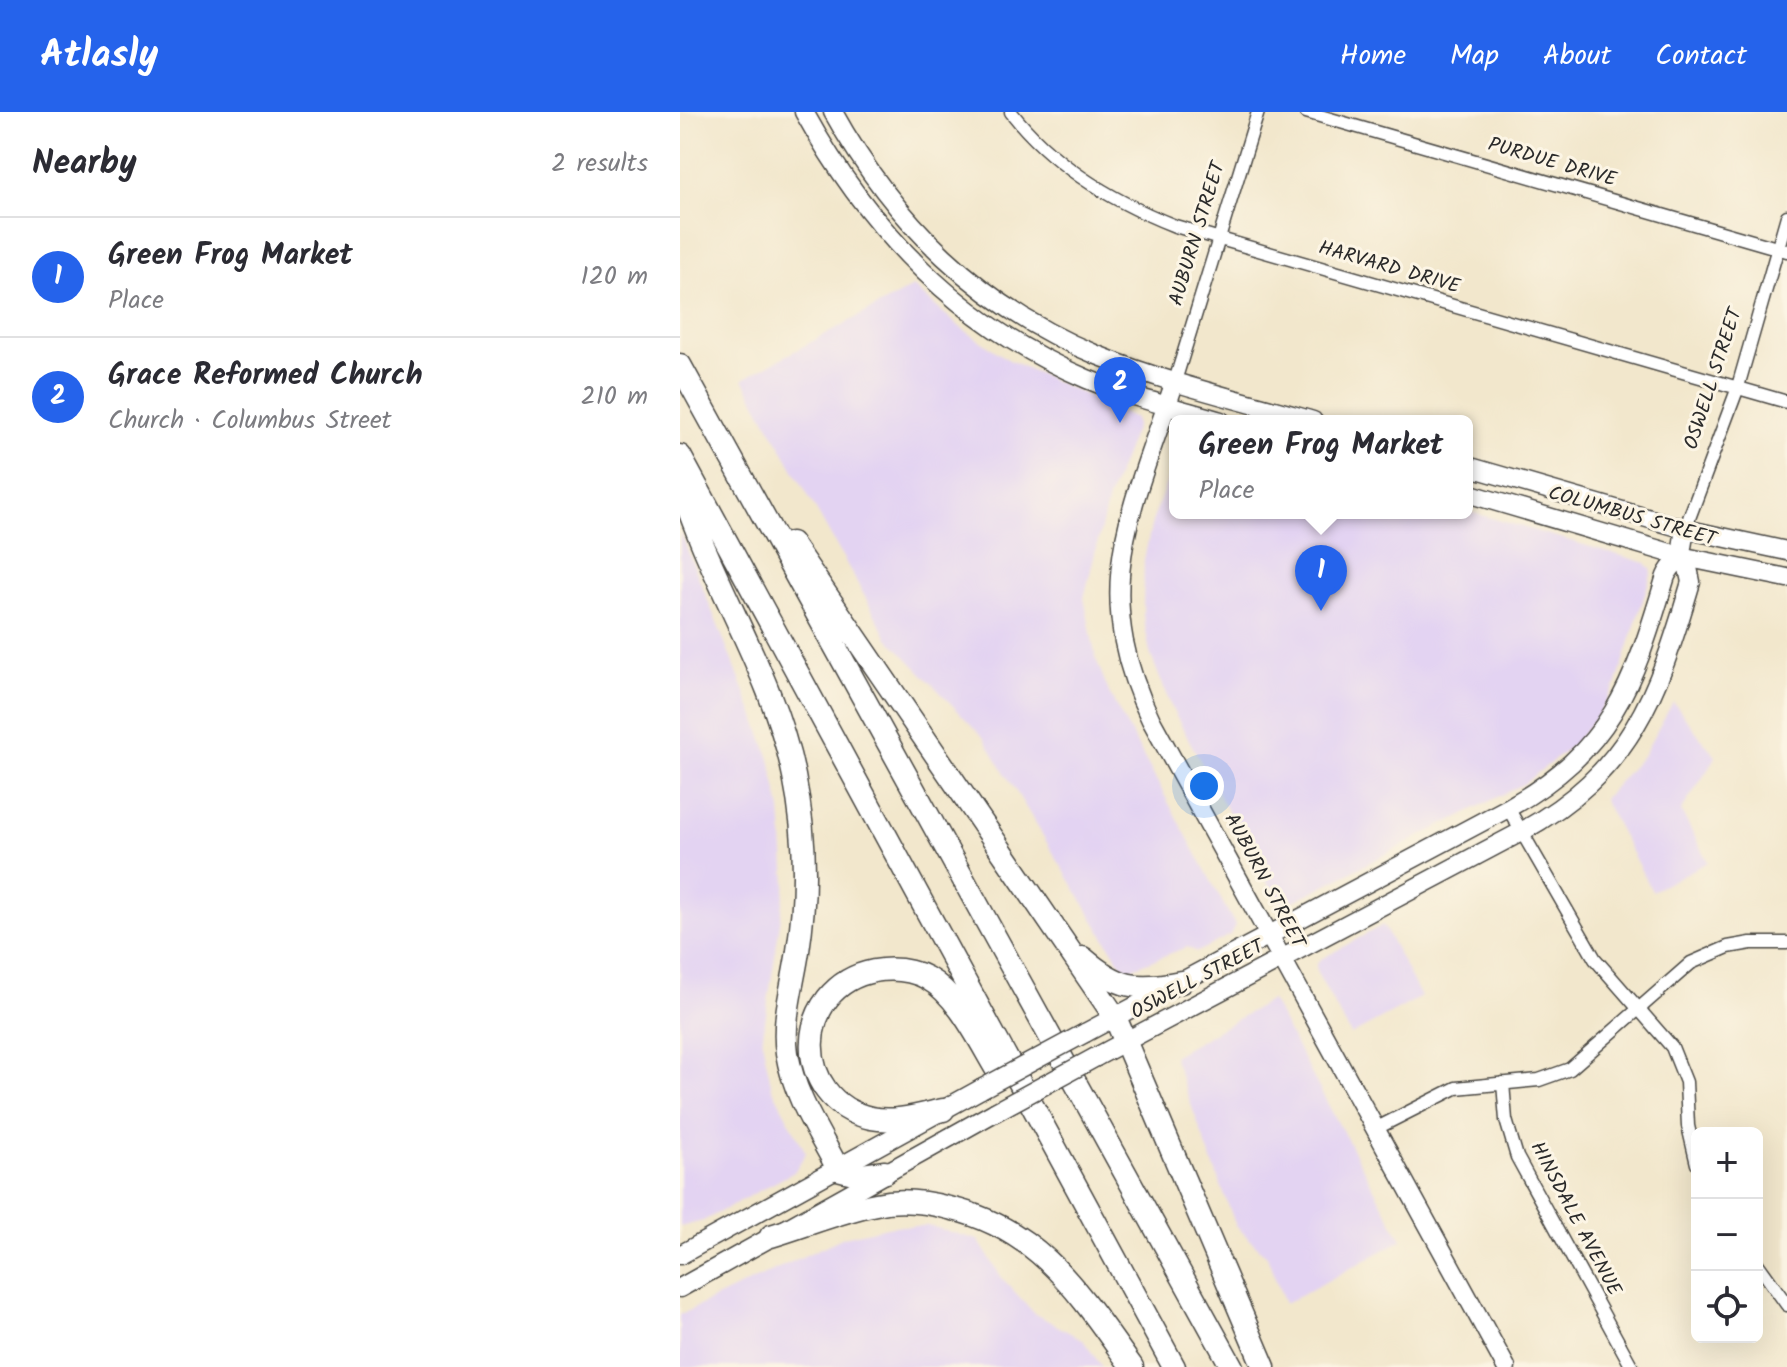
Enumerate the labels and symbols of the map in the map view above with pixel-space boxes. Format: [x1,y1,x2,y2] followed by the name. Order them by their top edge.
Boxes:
[1484,129,1621,197] street label: PURDUE DRIVE
[1161,156,1236,310] street label: AUBURN STREET
[1315,233,1465,304] street label: HARVARD DRIVE
[1676,302,1753,454] street label: OSWELL STREET
[1094,357,1146,423] pin: 2
[1544,478,1722,557] street label: COLUMBUS STREET
[1295,545,1347,611] pin: 1
[1184,766,1224,806] your location
[1215,808,1314,956] street label: AUBURN STREET
[1126,930,1273,1029] street label: OSWELL STREET
[1521,1136,1630,1303] street label: HINSDALE AVENUE

